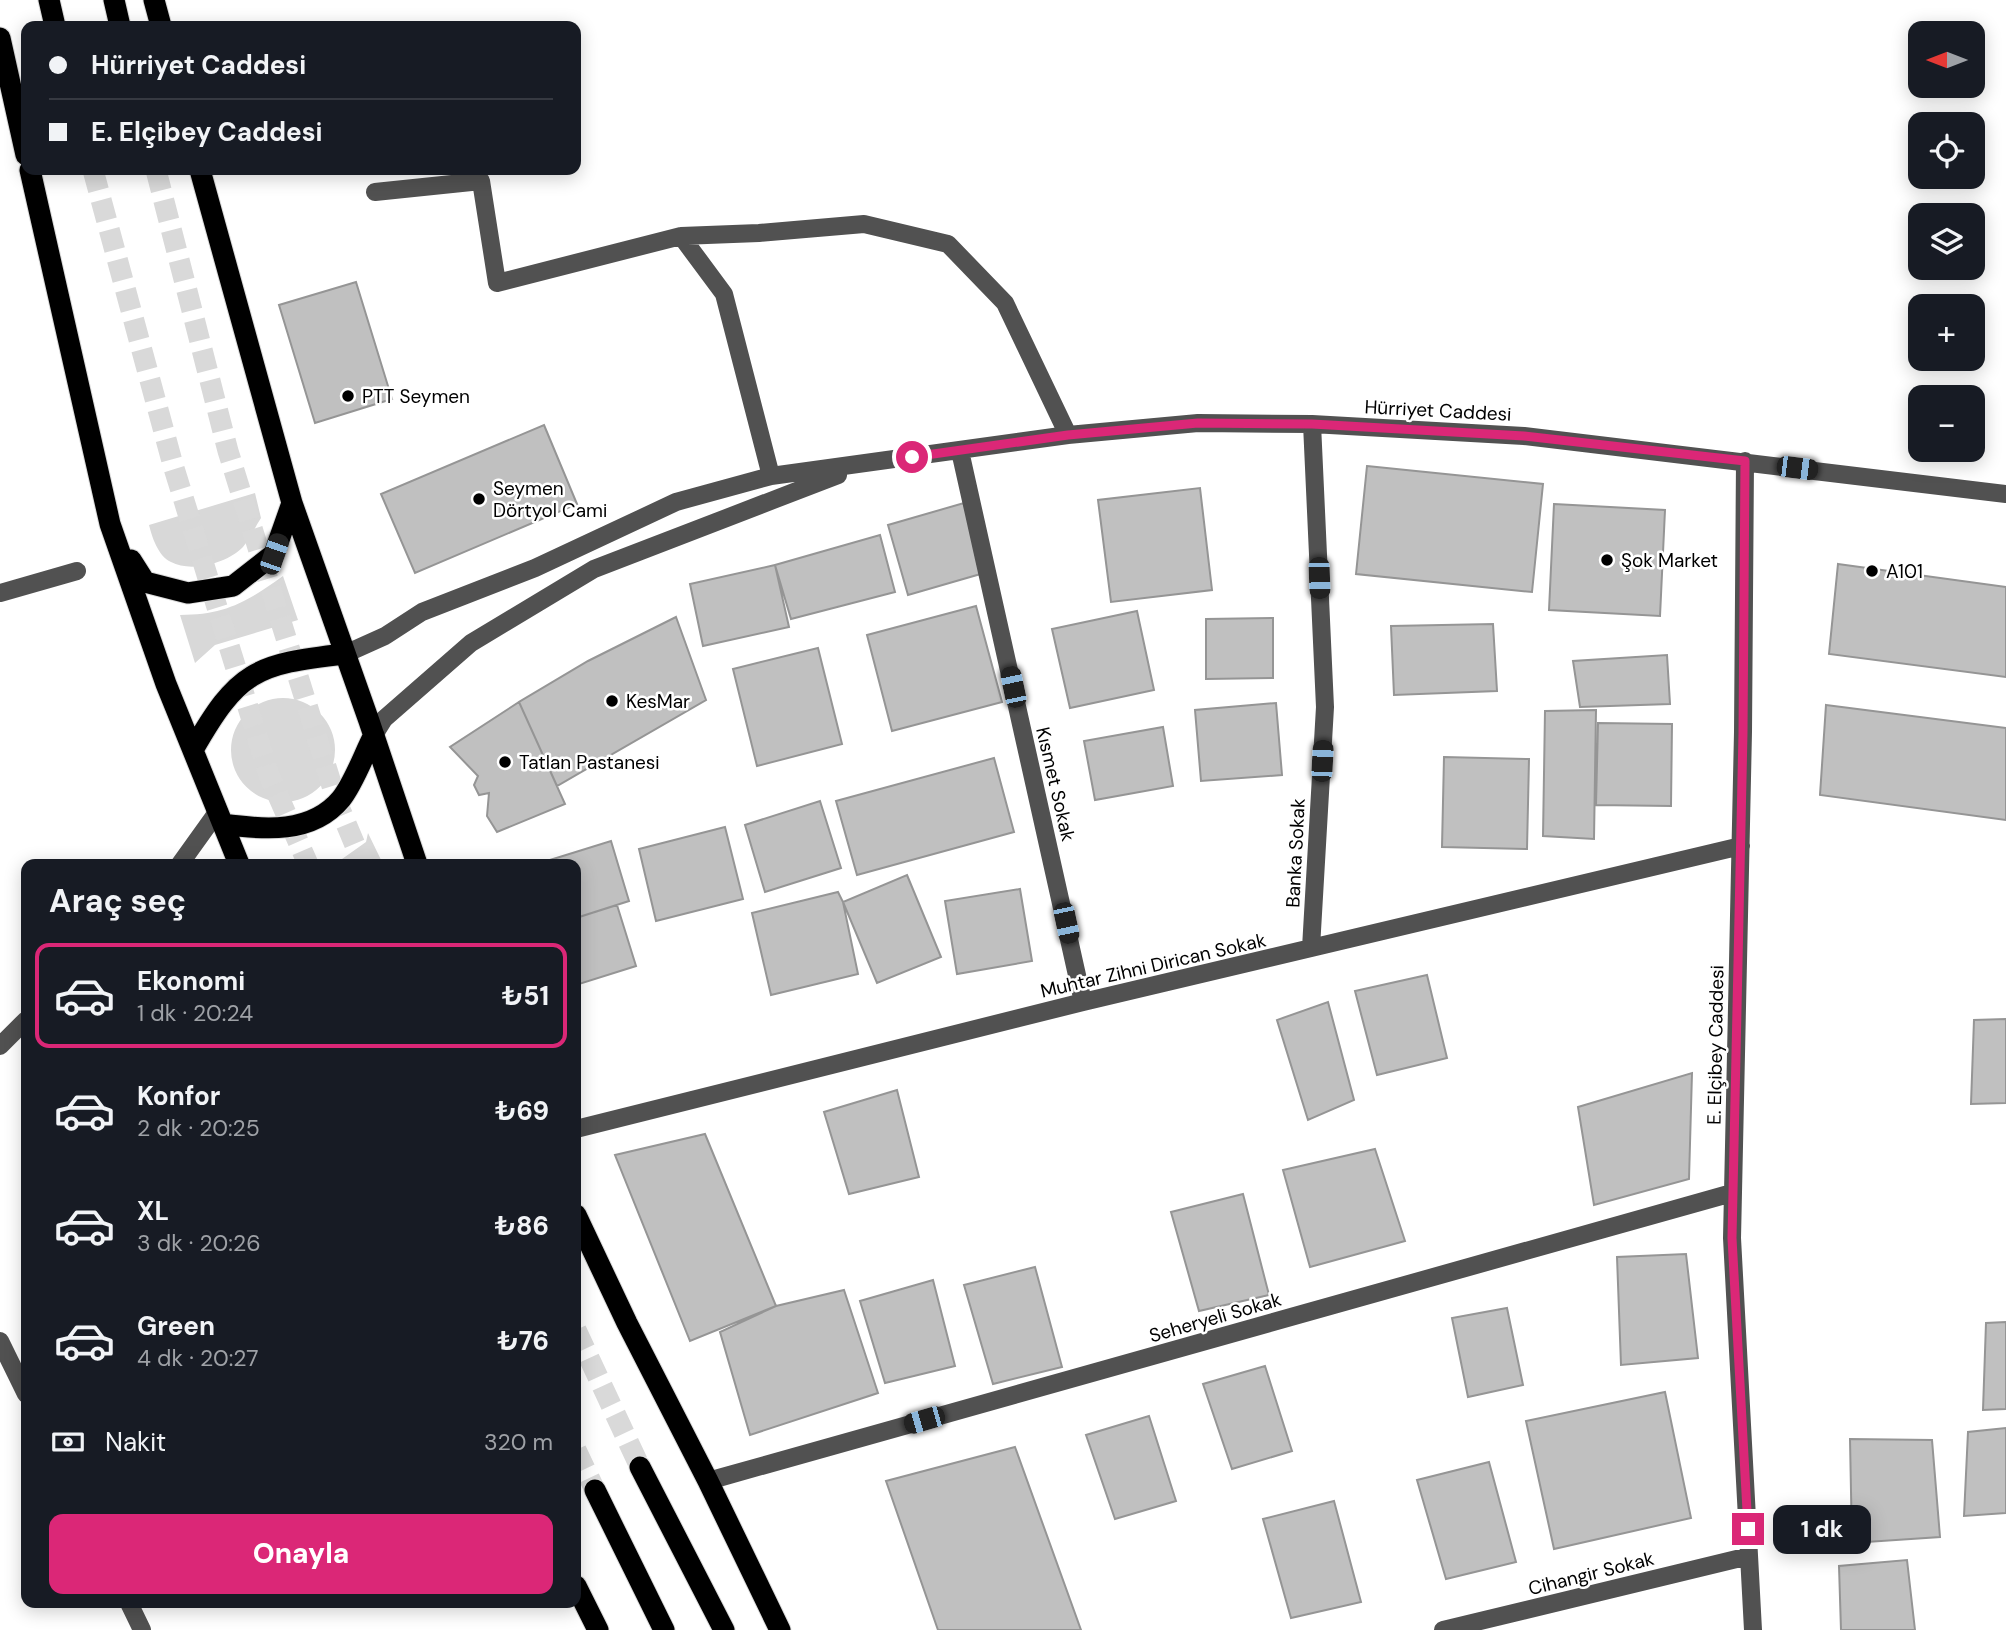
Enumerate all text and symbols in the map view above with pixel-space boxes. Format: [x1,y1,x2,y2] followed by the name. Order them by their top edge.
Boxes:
[1908,21,1984,98] north arrow
[1908,21,1985,462] map controls
[91,48,306,82] text: Hürriyet Caddesi
[1908,112,1985,189] button: locate
[91,115,322,149] text: E. Elçibey Caddesi
[1908,203,1985,280] button: layers
[1908,294,1985,371] button: +
[362,384,470,409] place label: PTT Seymen
[1908,385,1985,462] button: −
[340,388,356,404] marker: PTT Seymen
[1364,394,1512,427] street label: Hürriyet Caddesi
[896,441,928,473] route start
[1775,455,1820,481] car
[493,476,607,523] place label: Seymen Dörtyol Cami
[471,491,487,507] marker: Seymen Dörtyol Cami
[258,531,291,577] car
[1621,548,1718,573] place label: Şok Market
[1599,552,1615,568] marker: Şok Market
[1308,557,1331,599] car
[1886,559,1923,584] place label: A101
[1864,563,1880,579] marker: A101
[999,664,1028,710] car
[626,689,690,714] place label: KesMar
[604,693,620,709] marker: KesMar
[1030,725,1081,844] street label: Kısmet Sokak
[1311,739,1334,783] car
[519,750,660,775] place label: Tatlan Pastanesi
[497,754,513,770] marker: Tatlan Pastanesi
[1280,797,1311,908] street label: Banka Sokak
[49,880,186,922] text: Araç seç
[1052,900,1081,946] car
[1038,927,1269,1004] street label: Muhtar Zihni Dirican Sokak
[53,964,116,1027] icon: car
[137,964,245,998] text: Ekonomi
[1702,965,1729,1125] street label: E. Elçibey Caddesi
[502,979,549,1013] text: ₺51
[137,998,253,1028] text: 1 dk · 20:24
[53,1079,116,1142] icon: car
[137,1079,220,1113] text: Konfor
[495,1094,549,1128] text: ₺69
[137,1113,260,1143] text: 2 dk · 20:25
[53,1194,116,1257] icon: car
[137,1194,169,1228] text: XL
[494,1209,549,1243] text: ₺86
[137,1228,261,1258] text: 3 dk · 20:26
[1146,1287,1284,1348] street label: Seheryeli Sokak
[53,1309,116,1372] icon: car
[137,1309,215,1343] text: Green
[497,1324,549,1358] text: ₺76
[137,1343,258,1373] text: 4 dk · 20:27
[901,1404,948,1436] car
[49,1423,87,1461] icon: cash
[105,1425,166,1459] text: Nakit
[484,1427,553,1457] text: 320 m
[1772,1504,1870,1554] callout: 1 dk
[1732,1513,1764,1545] route end
[49,1514,553,1594] button: Onayla
[1801,1514,1843,1544] text: 1 dk
[1526,1546,1657,1601] street label: Cihangir Sokak

